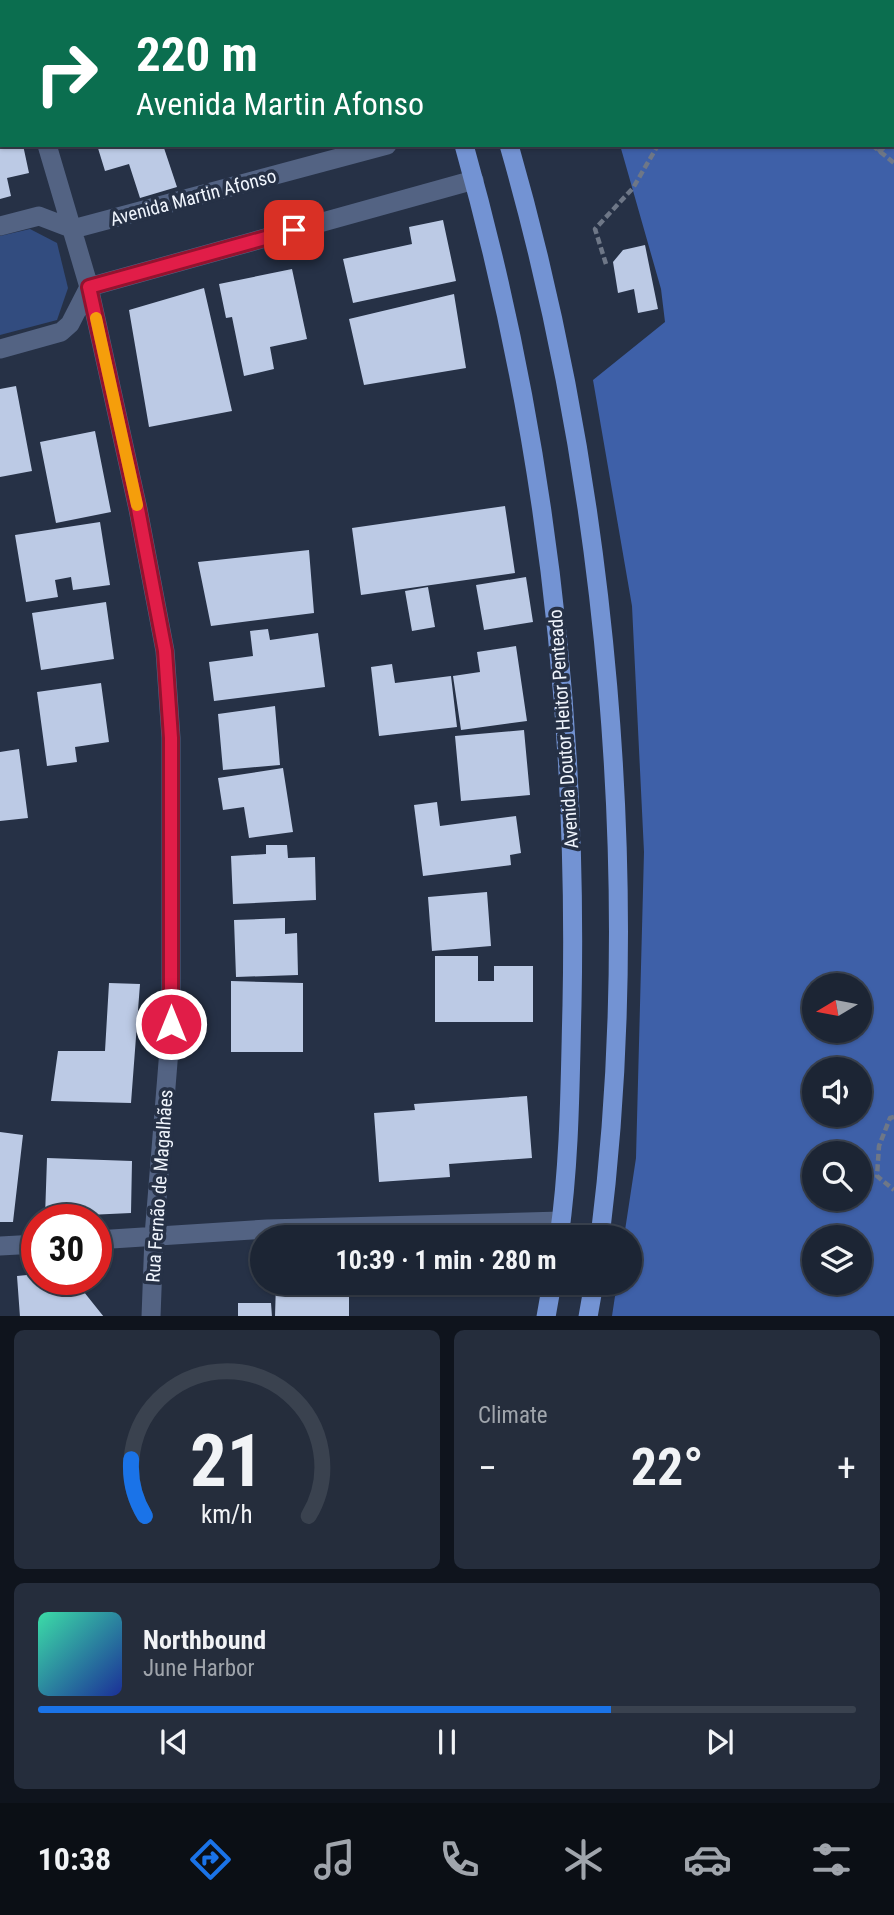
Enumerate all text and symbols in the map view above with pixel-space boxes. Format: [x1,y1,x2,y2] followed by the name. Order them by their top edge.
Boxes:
[136,26,258,83] text: 220 m
[21,28,112,119] icon: right
[136,85,424,123] text: Avenida Martin Afonso
[108,164,279,231] street label: Avenida Martin Afonso
[264,200,324,260] pin
[275,211,313,249] icon: arrive
[544,609,583,849] street label: Avenida Doutor Heitor Penteado
[802,973,872,1043] north arrow
[802,973,872,1295] map controls
[134,987,208,1061] position arrow
[802,1057,872,1127] button: sound
[141,1089,178,1283] street label: Rua Fernão de Magalhães
[802,1141,872,1211] button: search
[21,1204,112,1295] speed limit sign: 30
[802,1225,872,1295] button: layers
[336,1245,556,1275] text: 10:39 · 1 min · 280 m
[478,1402,548,1429] text: Climate
[190,1418,264,1504] text: 21
[631,1437,703,1498] text: 22°
[478,1446,497,1490] text: −
[837,1446,856,1490] text: +
[201,1499,253,1528] text: km/h
[143,1625,266,1655] text: Northbound
[143,1655,255,1682] text: June Harbor
[155,1723,193,1761] icon: previous
[428,1723,466,1761] icon: pause
[701,1723,739,1761] icon: next
[186,1835,235,1884] icon: directions
[310,1835,359,1884] icon: music
[435,1835,484,1884] icon: phone
[559,1835,608,1884] icon: climate
[683,1835,732,1884] icon: car
[807,1835,856,1884] icon: filters
[38,1840,111,1878] text: 10:38

